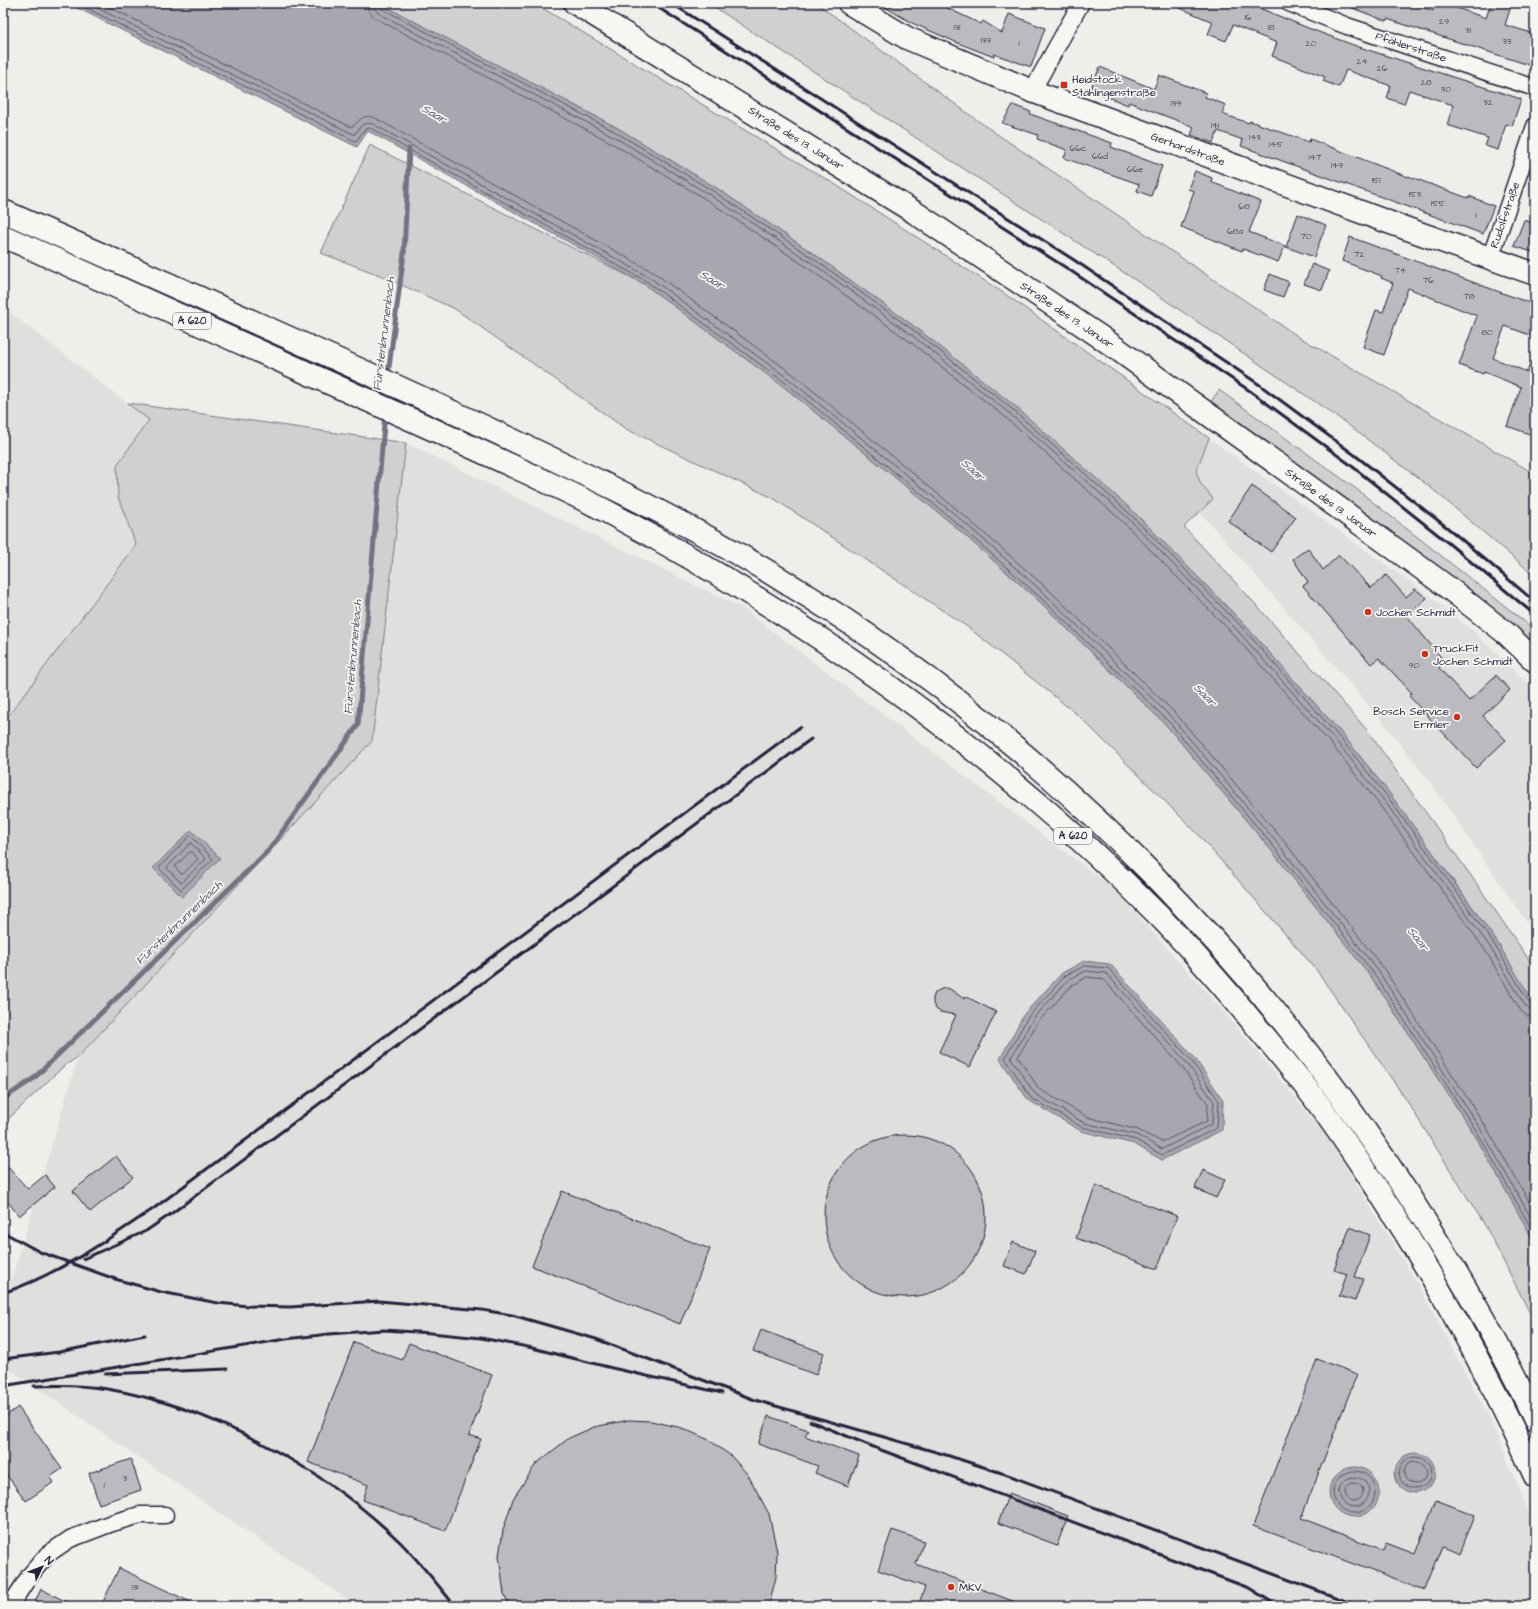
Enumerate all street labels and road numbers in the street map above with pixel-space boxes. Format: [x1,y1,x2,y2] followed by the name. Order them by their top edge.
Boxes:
[1374,28,1448,66] street label: Pfählerstraße
[745,102,847,174] street label: Straße des 13. Januar
[1149,129,1227,169] street label: Gerhardstraße
[1487,180,1523,250] street label: Rudolfstraße
[1017,278,1117,352] street label: Straße des 13. Januar
[173,313,211,329] road number: A 620
[1282,465,1380,541] street label: Straße des 13. Januar
[1054,828,1092,844] road number: A 620

